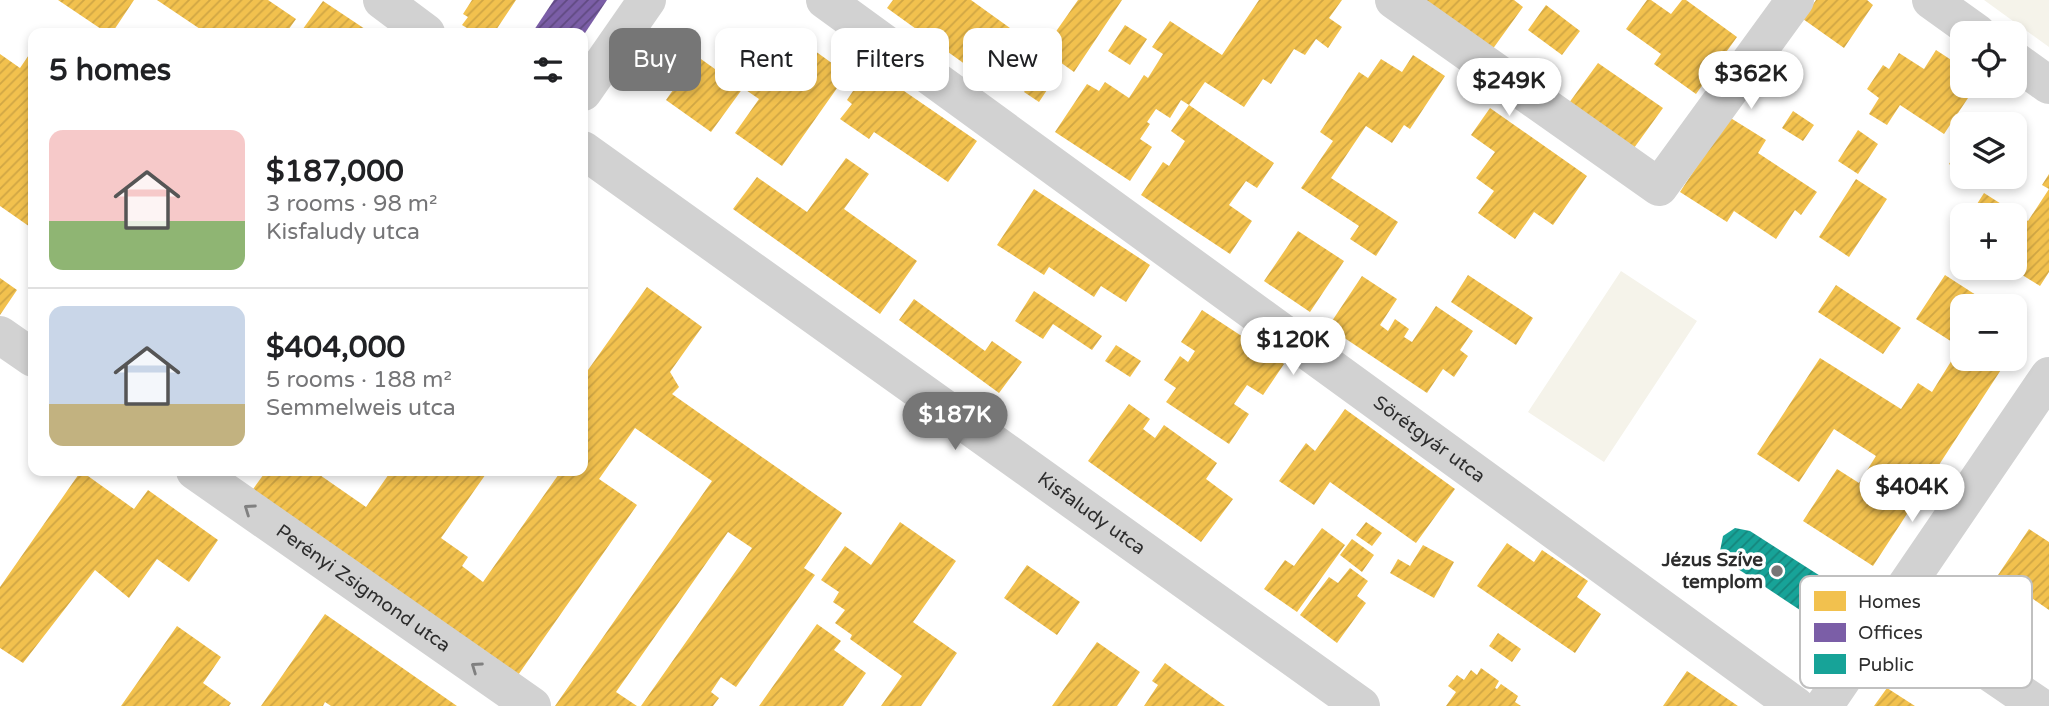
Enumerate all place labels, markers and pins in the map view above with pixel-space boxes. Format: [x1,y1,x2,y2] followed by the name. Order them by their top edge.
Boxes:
[1702,52,1800,111] pin: $362K
[1460,58,1558,118] pin: $249K
[1244,318,1342,377] pin: $120K
[906,392,1004,452] pin: $187K
[1863,464,1961,524] pin: $404K
[1661,549,1763,594] place label: Jézus Szíve templom
[1769,563,1785,579] marker: Jézus Szíve templom

